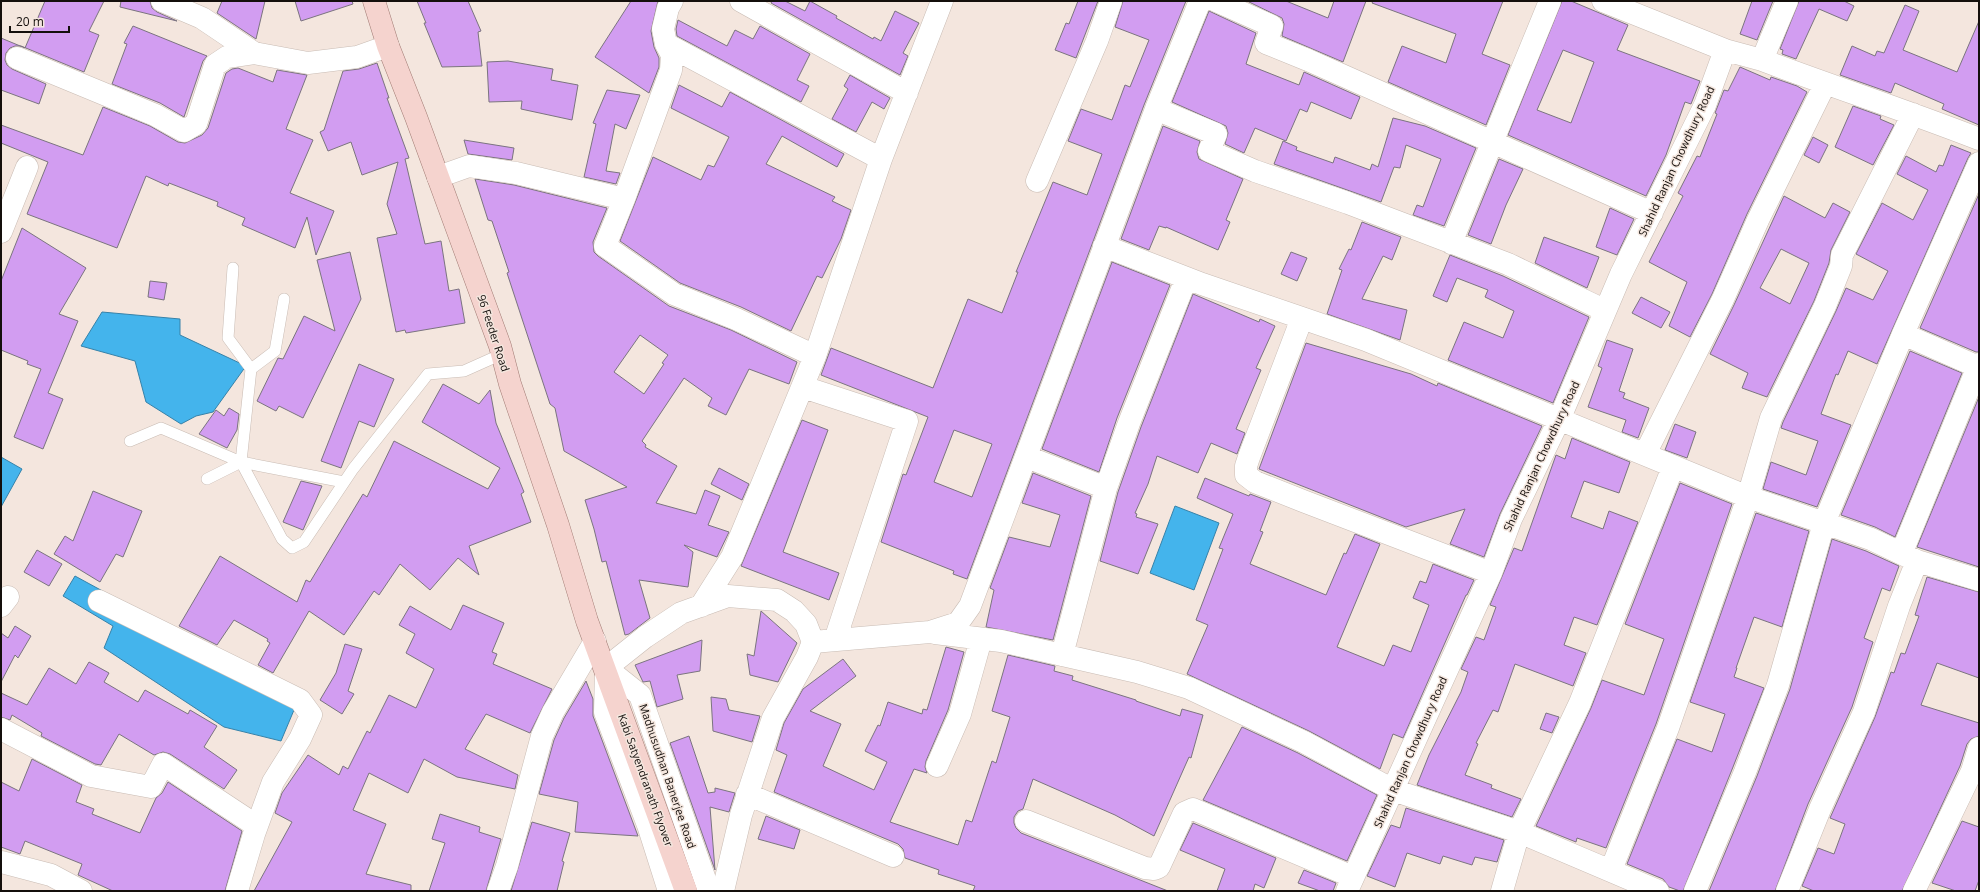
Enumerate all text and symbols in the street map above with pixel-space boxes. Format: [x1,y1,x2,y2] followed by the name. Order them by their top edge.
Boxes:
[10,8,69,34] scale bar
[16,13,44,30] text: 20 m
[1634,83,1718,239] street label: Shahid Ranjan Chowdhury Road
[475,293,513,373] street label: 96 Feeder Road
[1499,378,1583,534] street label: Shahid Ranjan Chowdhury Road
[1370,674,1450,830] street label: Shahid Ranjan Chowdhury Road
[636,702,700,850] street label: Madhusudhan Banerjee Road
[615,712,677,849] street label: Kabi Satyendranath Flyover

